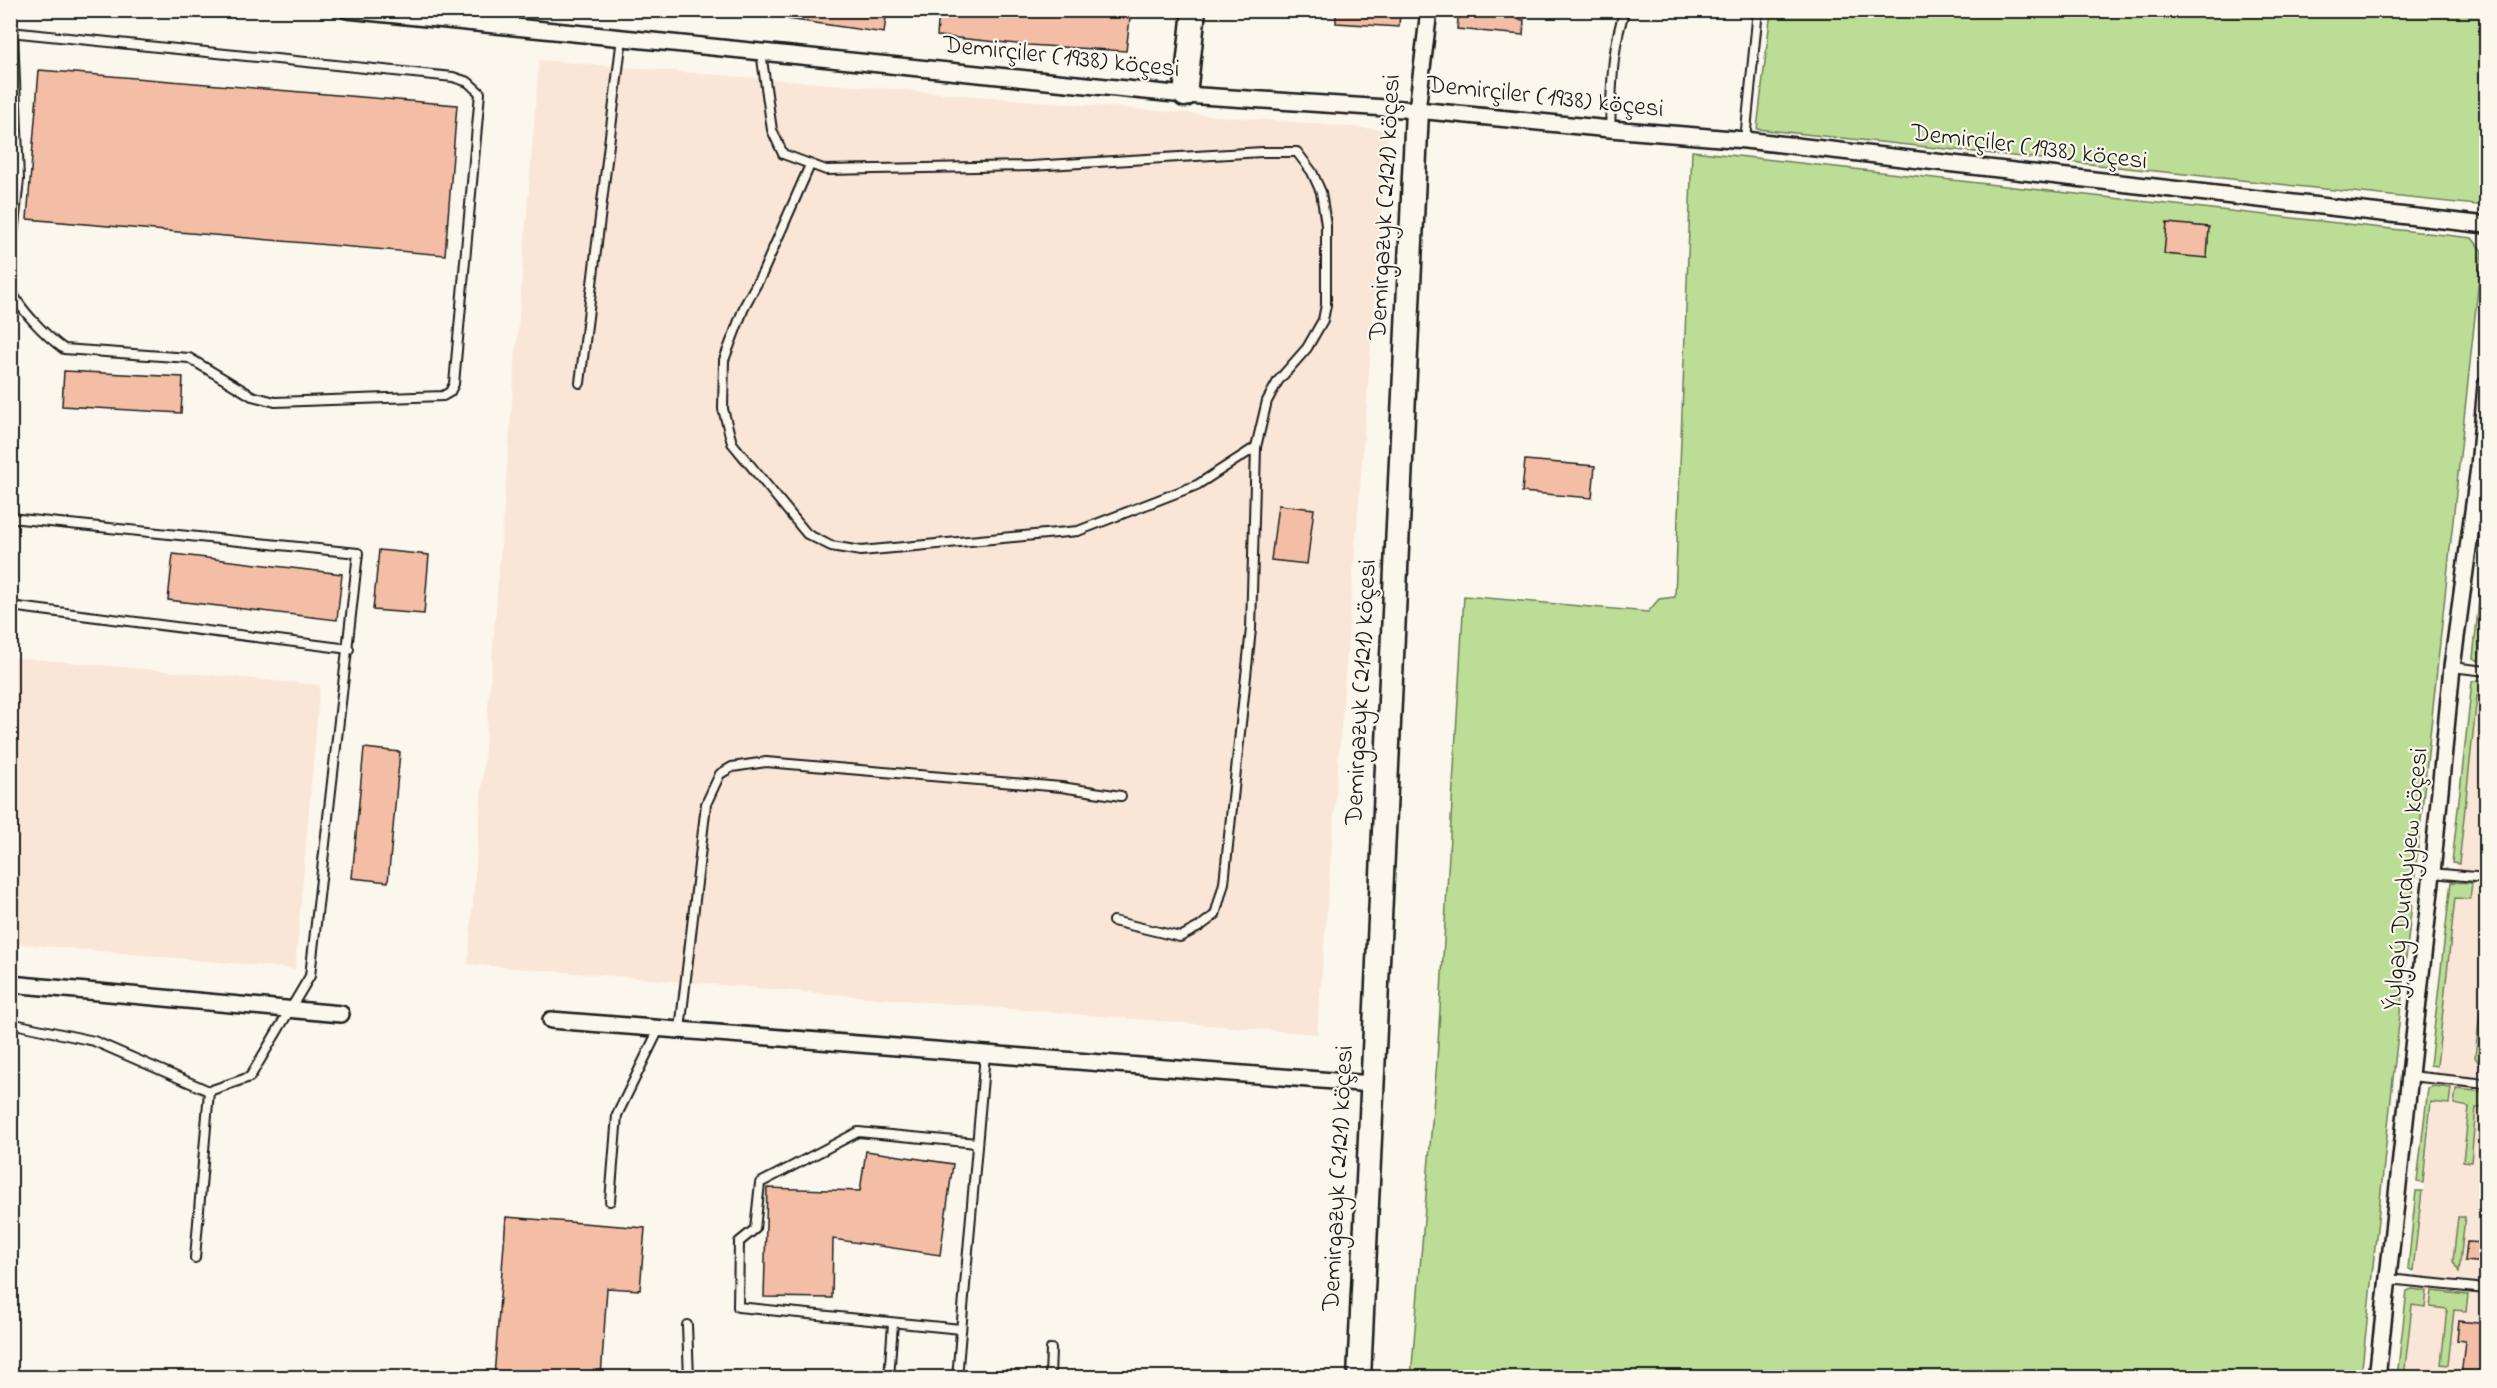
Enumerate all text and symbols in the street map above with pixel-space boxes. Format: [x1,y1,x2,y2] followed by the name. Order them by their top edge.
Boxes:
[940,27,1181,89] street label: Demirçiler (1938) köçesi
[1424,67,1665,129] street label: Demirçiler (1938) köçesi
[1360,73,1412,342] street label: Demirgazyk (2121) köçesi
[1908,115,2149,181] street label: Demirçiler (1938) köçesi
[1336,558,1388,827] street label: Demirgazyk (2121) köçesi
[2374,746,2440,1012] street label: Ýylgaý Durdyýew köçesi
[1313,1044,1365,1313] street label: Demirgazyk (2121) köçesi

